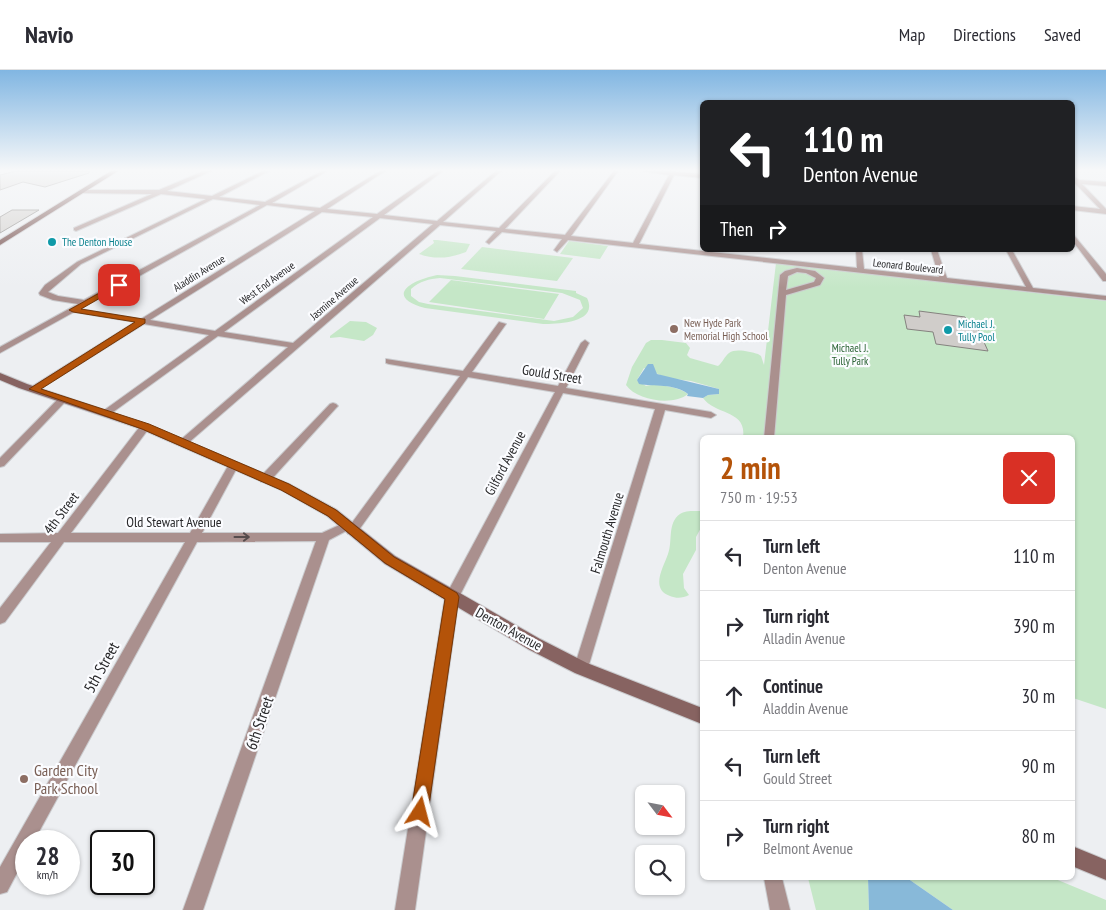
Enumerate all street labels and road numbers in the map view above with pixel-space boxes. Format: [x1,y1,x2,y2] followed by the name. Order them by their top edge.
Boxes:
[170,251,228,295] street label: Aladdin Avenue
[872,255,944,277] street label: Leonard Boulevard
[237,258,298,308] street label: West End Avenue
[306,273,361,323] street label: Jasmine Avenue
[521,360,583,388] street label: Gould Street
[480,427,530,498] street label: Gilford Avenue
[39,488,83,538] street label: 4th Street
[586,490,628,576] street label: Falmouth Avenue
[126,513,222,531] street label: Old Stewart Avenue
[473,603,546,655] street label: Denton Avenue
[79,638,123,696] street label: 5th Street
[241,693,278,752] street label: 6th Street

